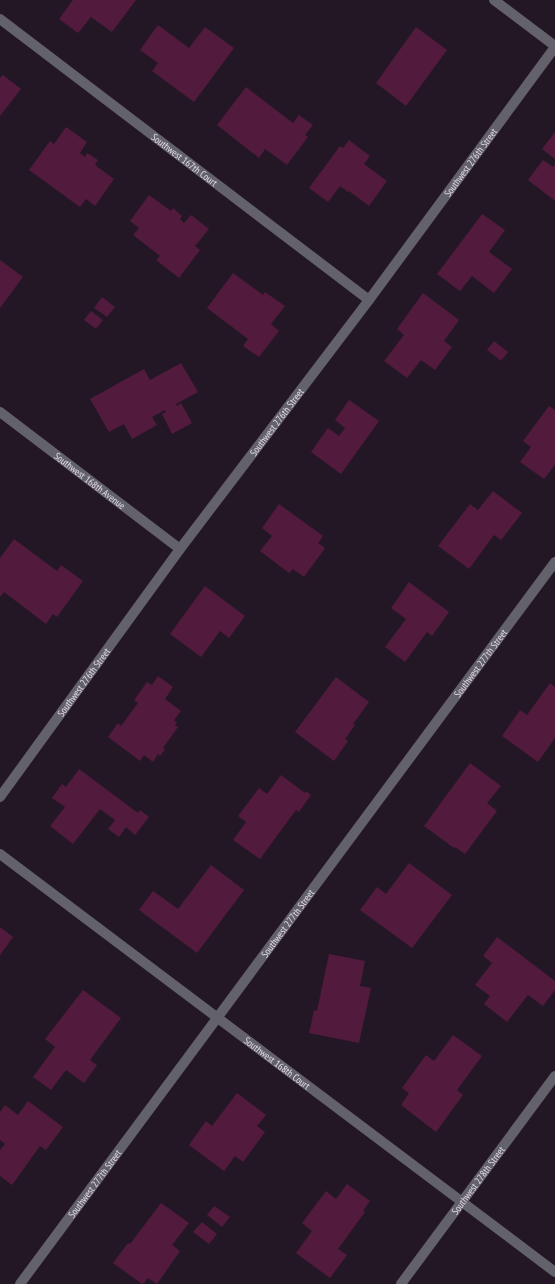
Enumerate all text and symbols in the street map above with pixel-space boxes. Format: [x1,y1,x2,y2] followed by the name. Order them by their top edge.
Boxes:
[441,125,500,199] street label: Southwest 276th Street
[149,130,220,189] street label: Southwest 167th Court
[247,385,307,458] street label: Southwest 276th Street
[52,449,128,512] street label: Southwest 168th Avenue
[451,626,510,700] street label: Southwest 277th Street
[54,645,113,719] street label: Southwest 276th Street
[258,886,317,960] street label: Southwest 277th Street
[241,1034,313,1092] street label: Southwest 168th Court
[448,1143,507,1217] street label: Southwest 278th Street
[65,1147,124,1220] street label: Southwest 277th Street

